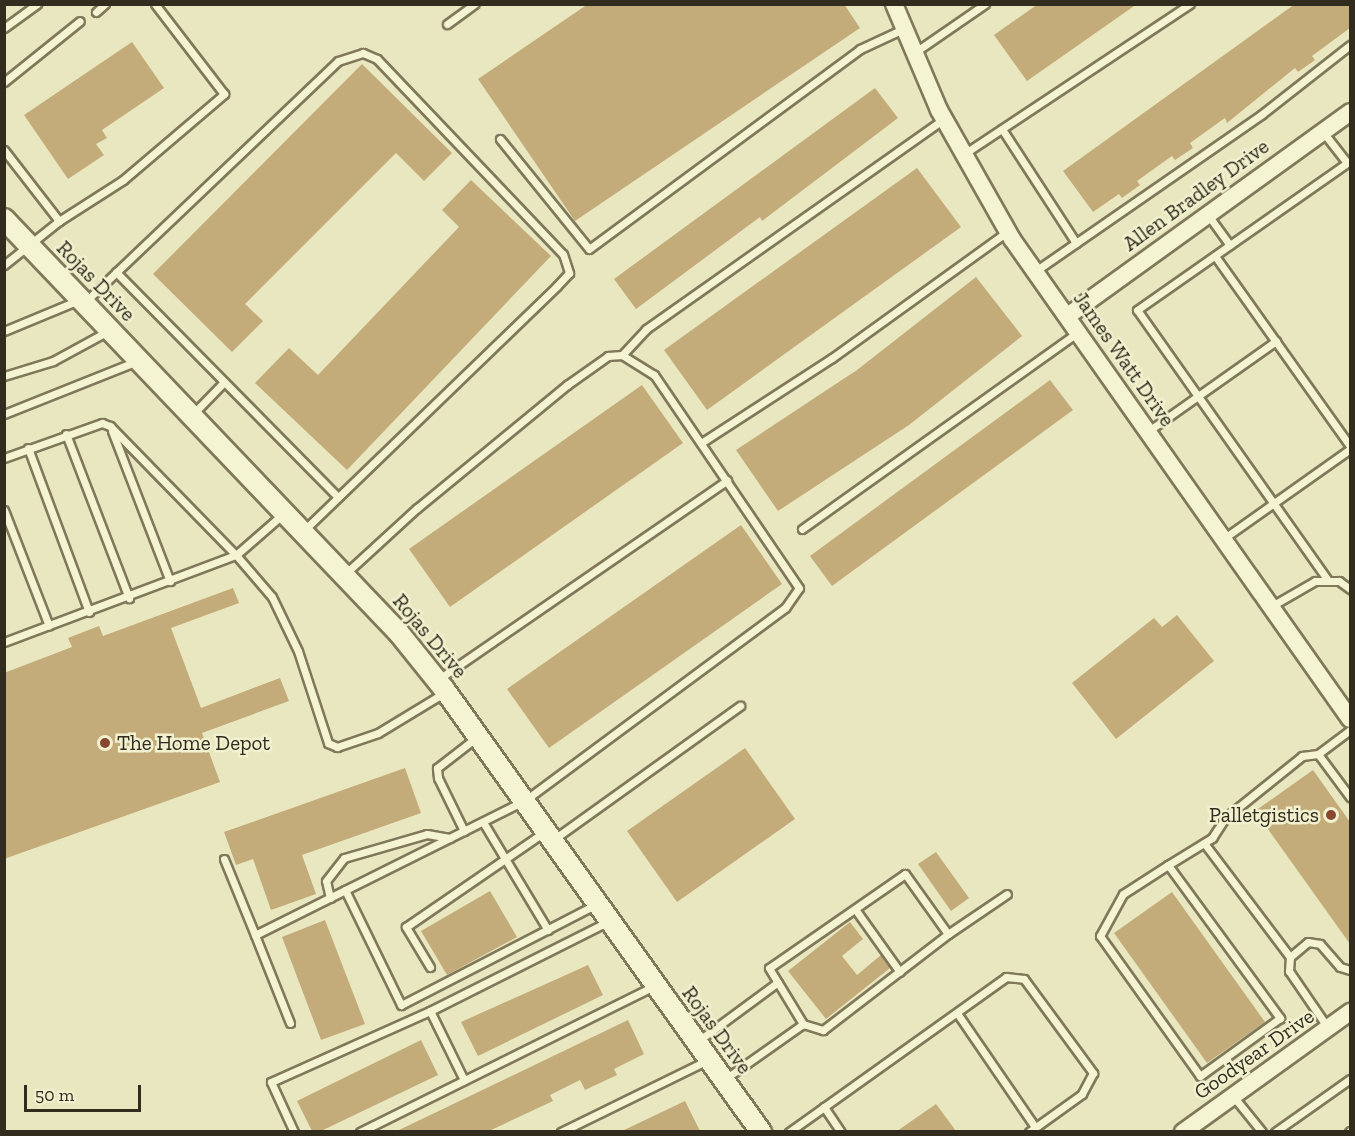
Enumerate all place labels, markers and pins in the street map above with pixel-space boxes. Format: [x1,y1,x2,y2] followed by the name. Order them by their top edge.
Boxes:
[117,730,270,756] place label: The Home Depot
[98,736,112,750] marker: The Home Depot
[1209,802,1319,828] place label: Palletgistics
[1324,808,1338,822] marker: Palletgistics

